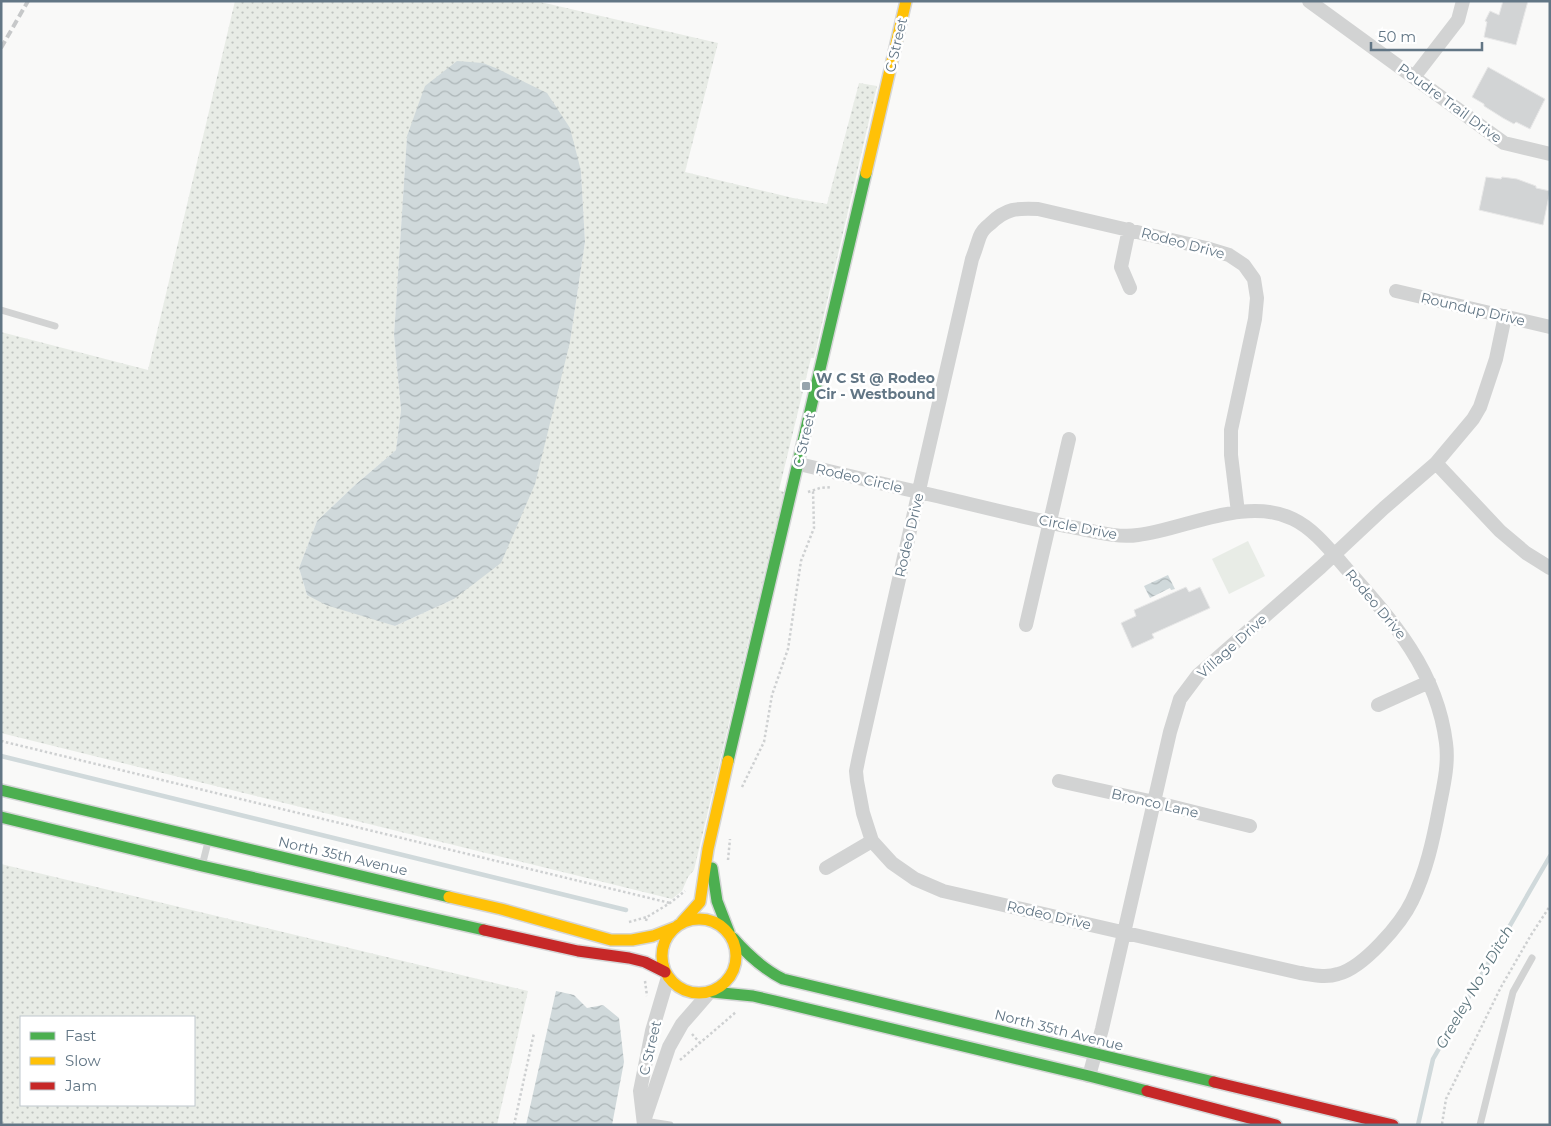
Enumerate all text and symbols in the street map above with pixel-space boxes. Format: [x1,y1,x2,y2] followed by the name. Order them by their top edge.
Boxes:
[881,15,911,74] street label: C Street
[1371,20,1482,52] scale bar
[1378,27,1416,46] text: 50 m
[1394,59,1506,147] street label: Poudre Trail Drive
[1139,223,1227,263] street label: Rodeo Drive
[1419,288,1527,330] street label: Roundup Drive
[816,369,935,403] place label: W C St @ Rodeo Cir - Westbound
[800,380,812,392] marker: W C St @ Rodeo Cir - Westbound
[789,410,819,469] street label: C Street
[814,459,904,497] street label: Rodeo Circle
[891,491,927,579] street label: Rodeo Drive
[1037,511,1119,543] street label: Circle Drive
[1341,565,1411,643] street label: Rodeo Drive
[1193,610,1271,682] street label: Village Drive
[1110,784,1200,822] street label: Bronco Lane
[277,832,409,880] street label: North 35th Avenue
[1005,897,1093,933] street label: Rodeo Drive
[1431,922,1517,1052] water label: Greeley No 3 Ditch
[993,1005,1125,1055] street label: North 35th Avenue
[20,1016,195,1106] legend
[635,1018,665,1077] street label: C Street
[65,1026,96,1045] text: Fast
[65,1051,101,1070] text: Slow
[64,1076,97,1095] text: Jam

